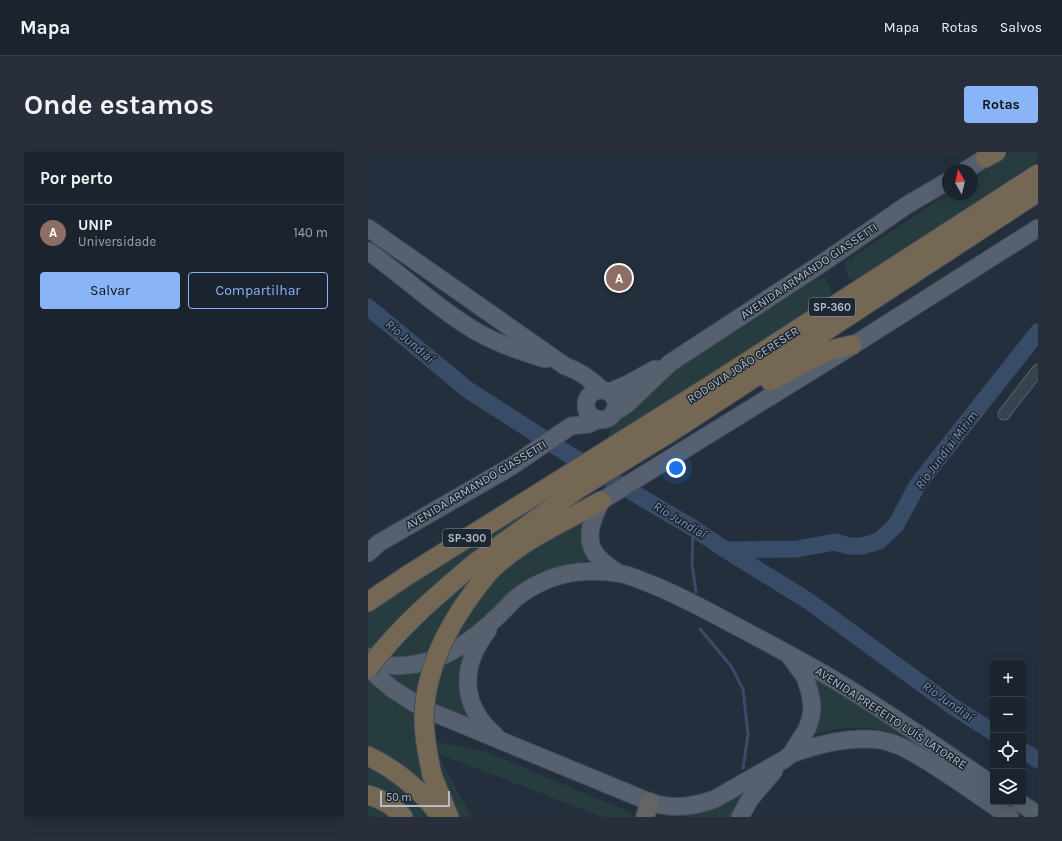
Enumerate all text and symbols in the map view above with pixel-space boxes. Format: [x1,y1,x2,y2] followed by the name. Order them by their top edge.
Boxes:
[20,17,70,39] text: Mapa
[884,19,919,36] text: Mapa
[941,19,978,36] text: Rotas
[1000,19,1042,36] text: Salvos
[964,86,1038,123] button: Rotas
[24,88,214,121] text: Onde estamos
[942,164,978,200] north arrow
[40,168,113,188] text: Por perto
[78,216,112,234] text: UNIP
[738,220,880,322] street label: AVENIDA ARMANDO GIASSETTI
[49,225,57,240] text: A
[293,225,328,240] text: 140 m
[78,234,156,249] text: Universidade
[606,263,632,293] pin: A
[40,272,180,309] button: Salvar
[188,272,328,309] button: Compartilhar
[809,298,855,316] road number: SP-360
[382,316,439,367] water label: Rio Jundiaí
[685,324,801,406] street label: RODOVIA JOÃO CERESER
[912,408,980,492] water label: Rio Jundiaí Mirim
[403,437,549,533] street label: AVENIDA ARMANDO GIASSETTI
[666,458,686,478] your location
[651,498,711,542] water label: Rio Jundiaí
[443,529,491,547] road number: SP-300
[990,661,1026,805] map controls
[990,661,1026,697] button: +
[813,663,970,772] street label: AVENIDA PREFEITO LUÍS LATORRE
[919,678,978,725] water label: Rio Jundiaí
[990,697,1026,733] button: −
[990,733,1026,769] button: locate
[990,769,1026,805] button: layers
[380,789,450,808] scale bar
[386,791,412,804] text: 50 m

